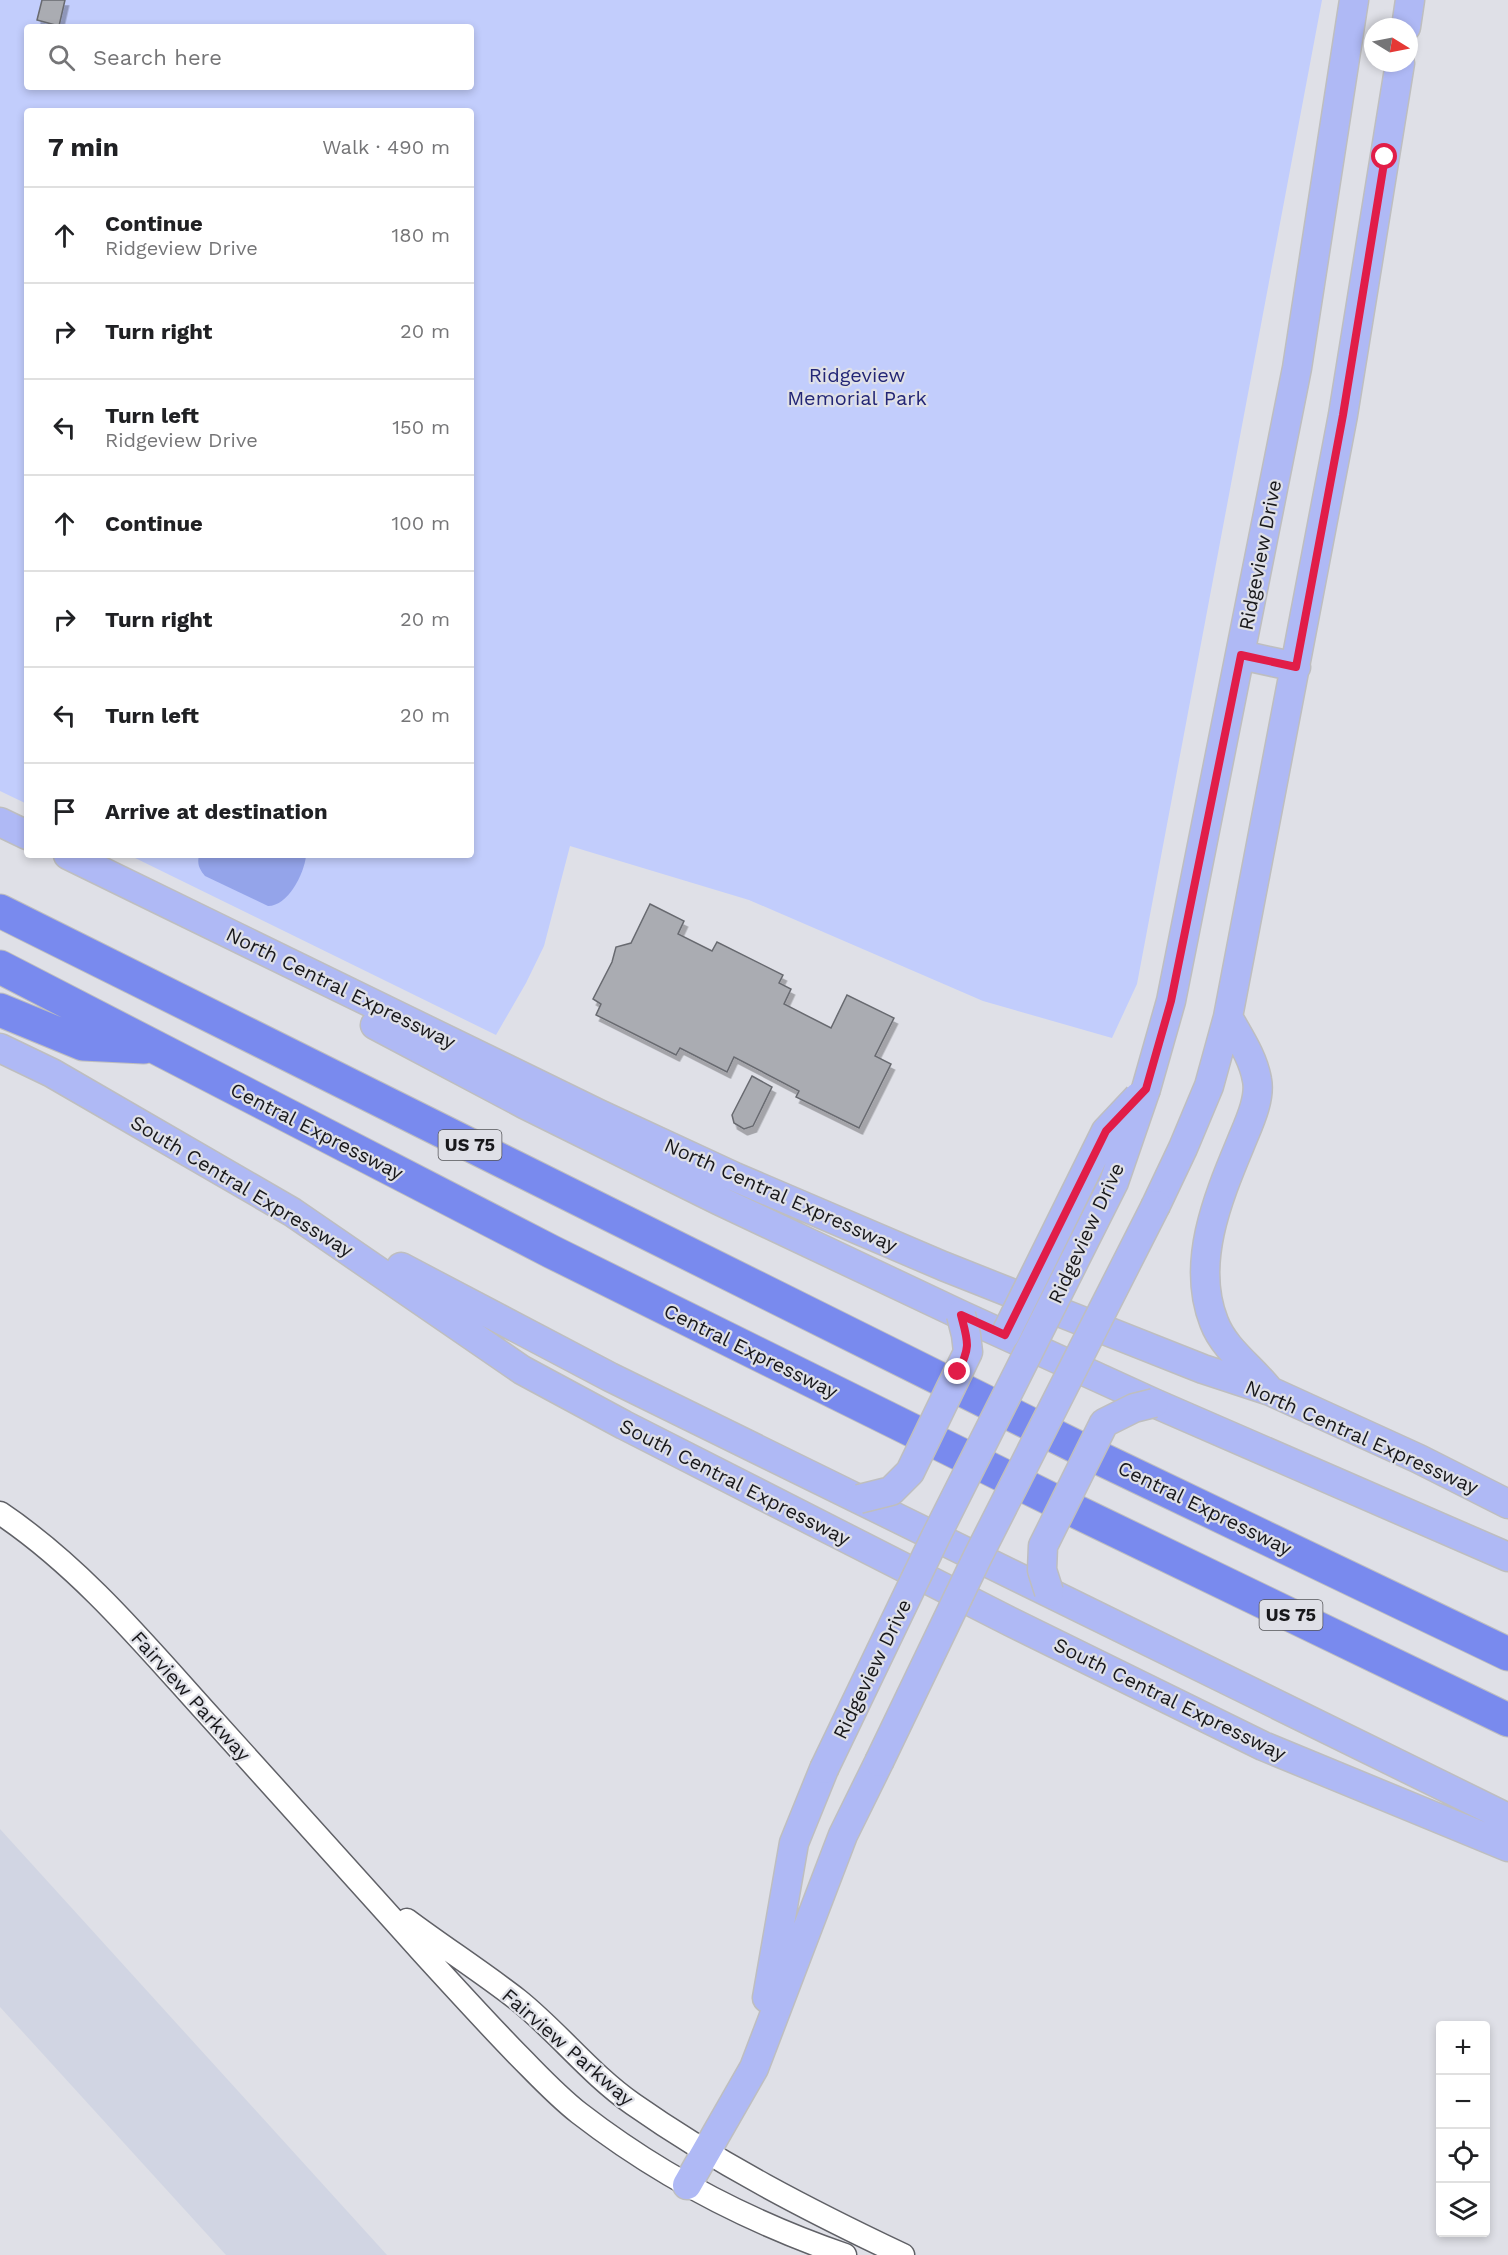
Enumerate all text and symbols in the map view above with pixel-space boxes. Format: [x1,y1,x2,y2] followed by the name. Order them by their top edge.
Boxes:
[1364,18,1418,72] north arrow
[24,24,474,90] search box
[45,41,78,74] icon: search
[93,45,222,70] text: Search here
[48,132,119,162] text: 7 min
[322,135,450,159] text: Walk · 490 m
[1371,143,1397,169] route start
[105,211,203,236] text: Continue
[48,219,81,252] icon: ahead
[392,223,450,247] text: 180 m
[105,236,258,260] text: Ridgeview Drive
[48,315,81,348] icon: right
[105,319,212,344] text: Turn right
[400,319,450,343] text: 20 m
[787,363,927,410] park label: Ridgeview Memorial Park
[105,403,199,428] text: Turn left
[48,411,81,444] icon: left
[392,415,450,439] text: 150 m
[105,428,258,452] text: Ridgeview Drive
[1234,478,1286,632] street label: Ridgeview Drive
[48,507,81,540] icon: ahead
[105,511,203,536] text: Continue
[391,511,450,535] text: 100 m
[48,603,81,636] icon: right
[105,607,212,632] text: Turn right
[400,607,450,631] text: 20 m
[48,699,81,732] icon: left
[105,703,199,728] text: Turn left
[400,703,450,727] text: 20 m
[48,795,81,828] icon: arrive
[105,799,328,824] text: Arrive at destination
[222,922,460,1054] street label: North Central Expressway
[227,1077,408,1185] street label: Central Expressway
[126,1110,358,1262] street label: South Central Expressway
[438,1130,502,1160] road number: US 75
[661,1133,902,1258] street label: North Central Expressway
[1043,1159,1129,1307] street label: Ridgeview Drive
[660,1298,843,1404] street label: Central Expressway
[944,1358,970,1384] route end
[1242,1375,1483,1500] street label: North Central Expressway
[616,1413,855,1551] street label: South Central Expressway
[1114,1455,1297,1561] street label: Central Expressway
[828,1595,916,1743] street label: Ridgeview Drive
[1260,1600,1322,1630] road number: US 75
[126,1626,256,1766] street label: Fairview Parkway
[1050,1632,1291,1766] street label: South Central Expressway
[497,1983,639,2111] street label: Fairview Parkway
[1436,2021,1490,2237] map controls
[1436,2021,1490,2075] button: +
[1436,2075,1490,2129] button: −
[1436,2129,1490,2183] button: locate
[1436,2183,1490,2237] button: layers

